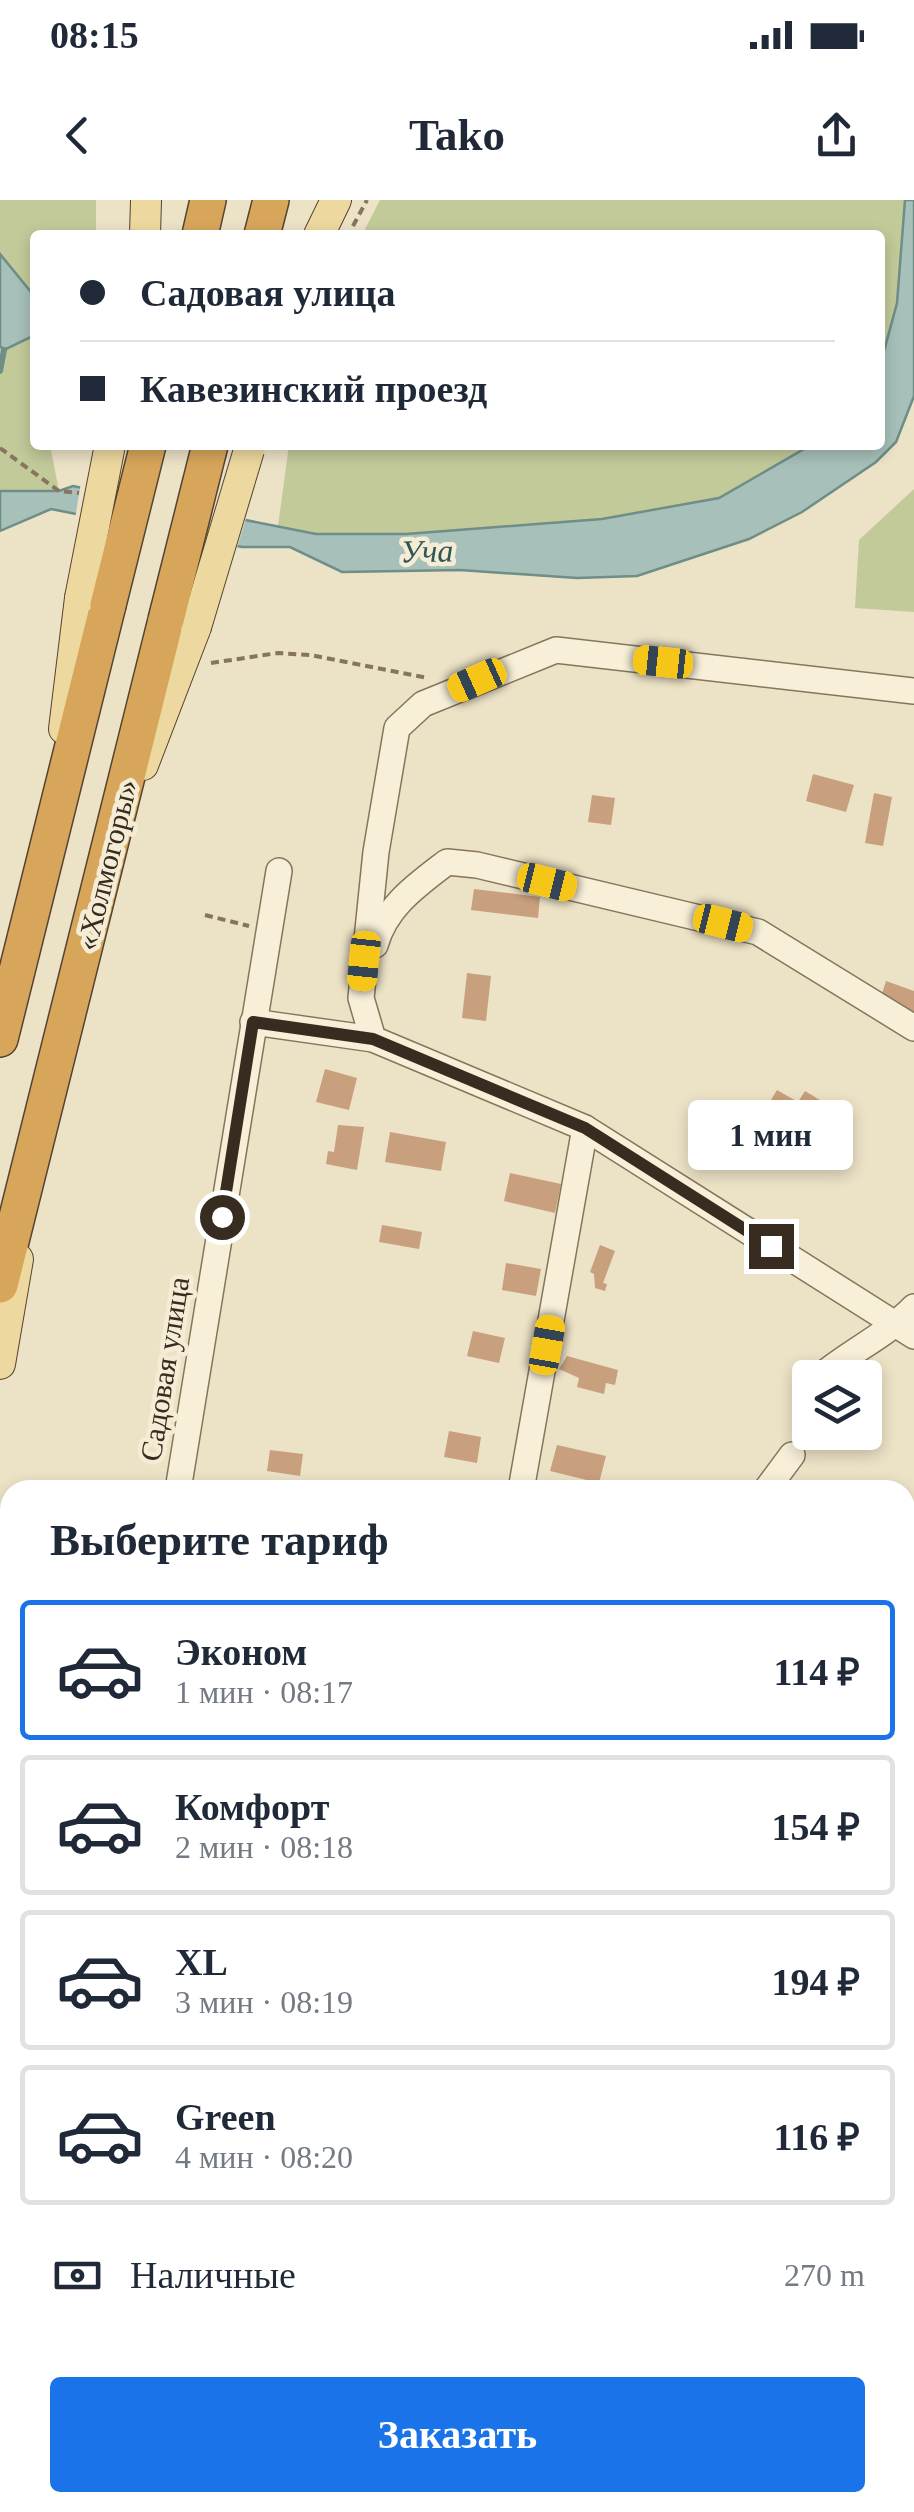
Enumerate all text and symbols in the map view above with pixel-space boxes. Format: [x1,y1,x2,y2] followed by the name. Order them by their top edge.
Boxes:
[50,14,139,56] text: 08:15
[50,108,105,163] icon: back
[809,108,864,163] icon: share
[409,110,505,160] text: Tako
[140,272,395,314] text: Садовая улица
[140,368,487,410] text: Кавезинский проезд
[400,533,454,569] water label: Уча
[632,644,694,680] car
[443,654,511,706] car
[69,776,144,954] street label: «Холмогоры»
[514,860,580,904] car
[690,901,756,945] car
[346,930,382,992] car
[688,1101,854,1171] callout: 1 мин
[729,1117,812,1153] text: 1 мин
[200,1195,245,1240] route start
[749,1224,794,1269] route end
[134,1274,195,1463] street label: Садовая улица
[527,1313,567,1377] car
[792,1360,882,1450] map controls
[792,1360,882,1450] button: layers
[50,1515,389,1565] text: Выберите тариф
[55,1625,145,1715] icon: car
[175,1631,307,1673] text: Эконом
[773,1651,860,1693] text: 114 ₽
[175,1674,353,1710] text: 1 мин · 08:17
[55,1780,145,1870] icon: car
[175,1786,329,1828] text: Комфорт
[771,1806,860,1848] text: 154 ₽
[175,1829,353,1865] text: 2 мин · 08:18
[55,1935,145,2025] icon: car
[175,1941,228,1983] text: XL
[771,1961,860,2003] text: 194 ₽
[175,1984,353,2020] text: 3 мин · 08:19
[55,2090,145,2180] icon: car
[175,2096,276,2138] text: Green
[773,2116,860,2158] text: 116 ₽
[175,2139,353,2175] text: 4 мин · 08:20
[50,2248,105,2303] icon: cash
[130,2254,296,2296] text: Наличные
[784,2257,865,2293] text: 270 m
[50,2377,865,2492] button: Заказать

